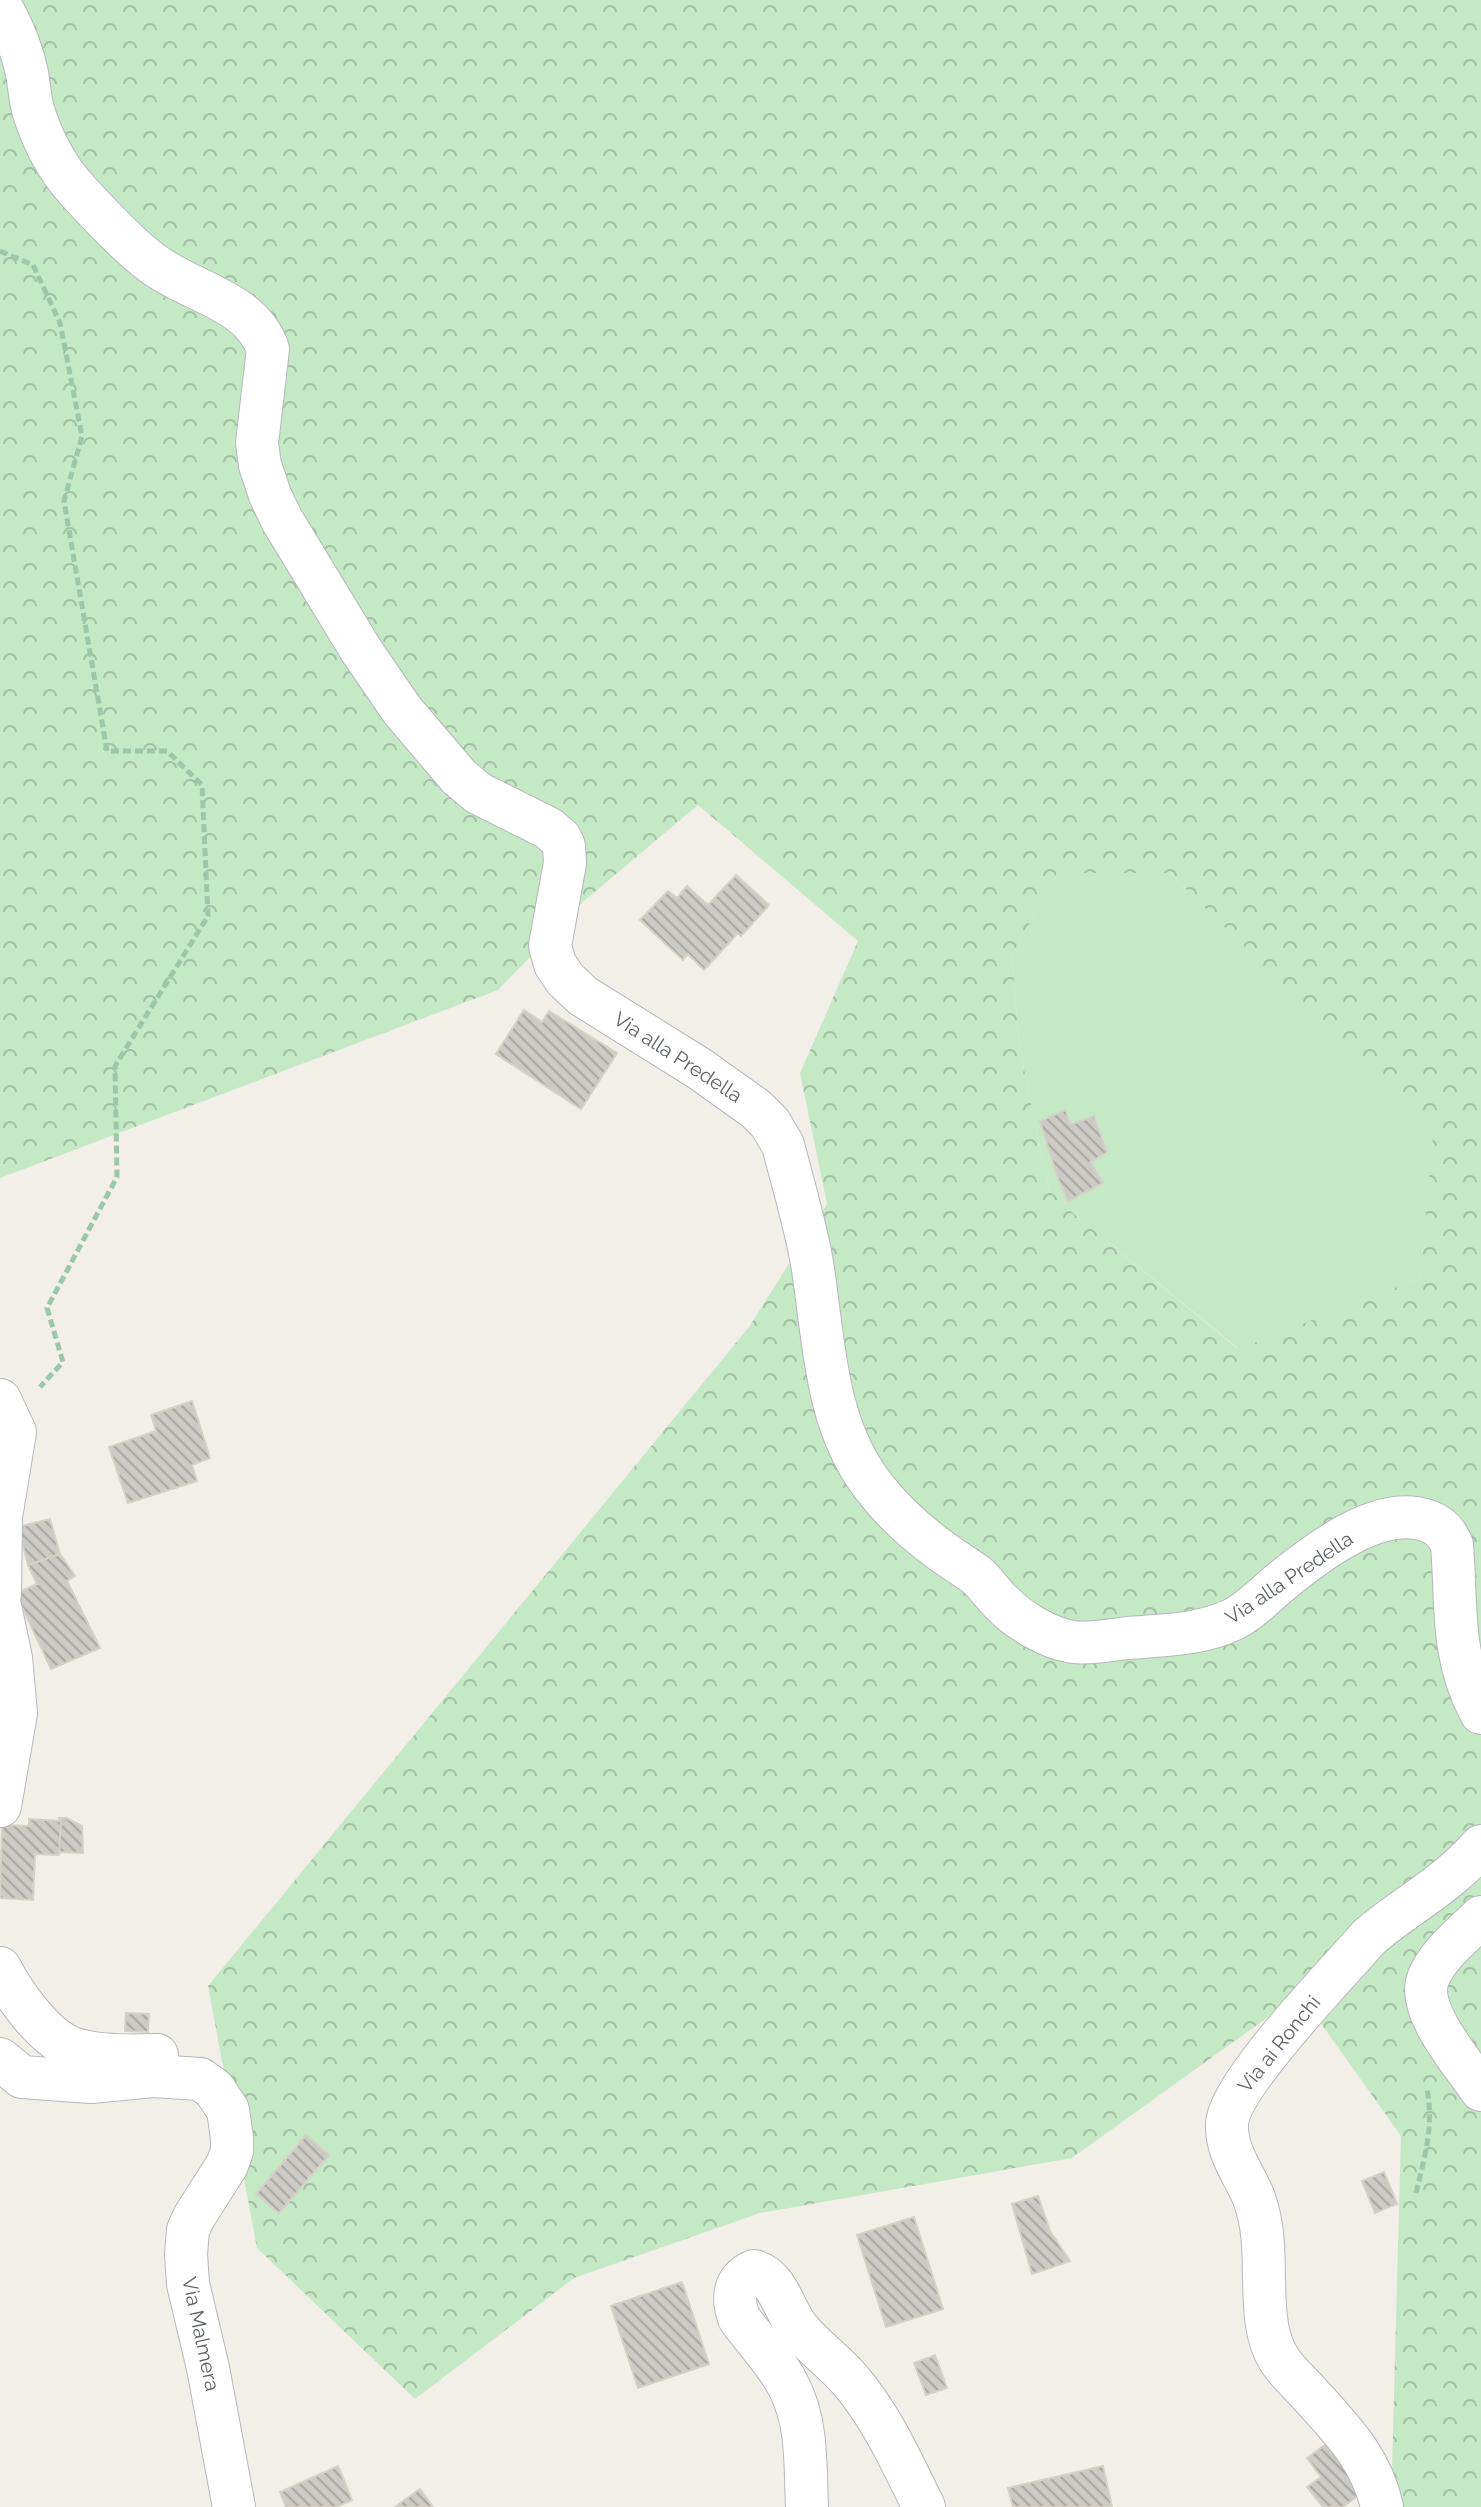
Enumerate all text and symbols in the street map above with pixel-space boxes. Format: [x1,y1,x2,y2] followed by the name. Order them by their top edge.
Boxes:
[609,1006,747,1108] street label: Via alla Predella
[1221,1527,1357,1629] street label: Via alla Predella
[1233,1991,1325,2097] street label: Via ai Ronchi
[177,2275,225,2393] street label: Via Malmera

